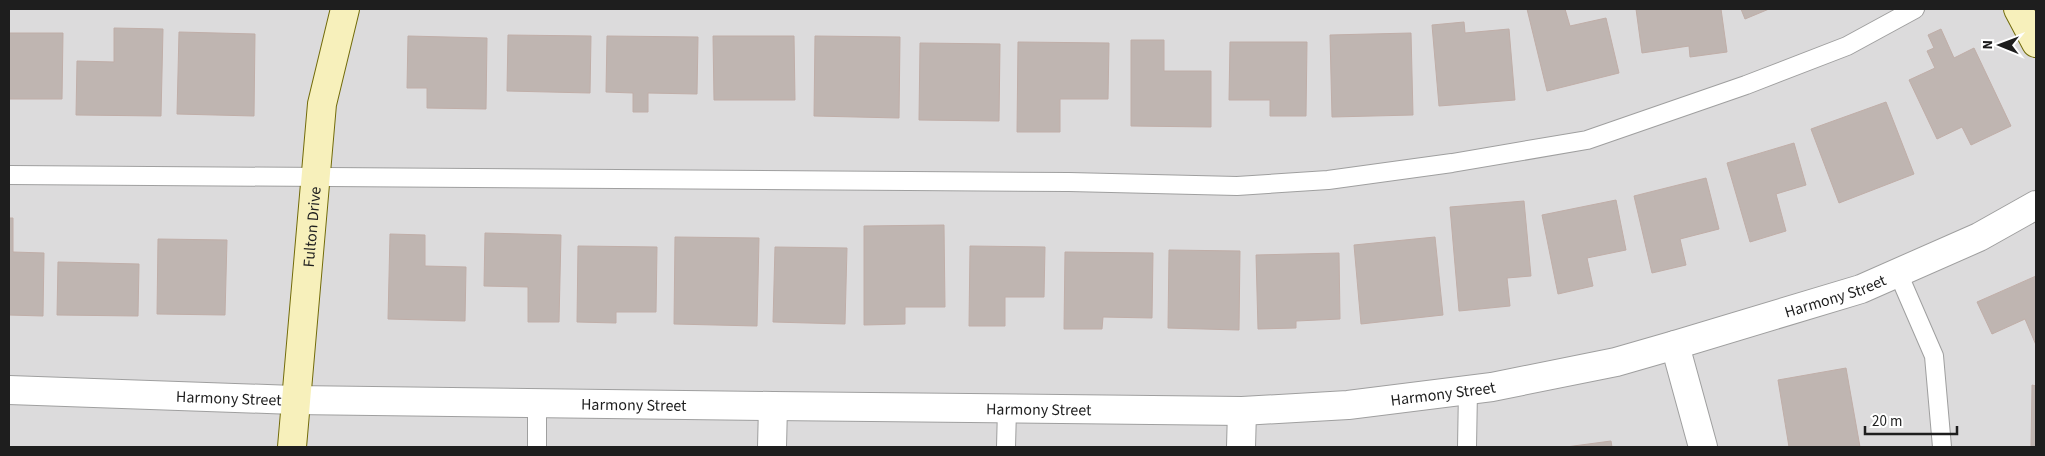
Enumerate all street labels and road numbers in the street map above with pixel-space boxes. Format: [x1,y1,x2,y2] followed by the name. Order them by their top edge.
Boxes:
[298,186,327,268] street label: Fulton Drive
[1782,269,1890,323] street label: Harmony Street
[1389,376,1498,412] street label: Harmony Street
[176,386,283,412] street label: Harmony Street
[581,394,687,417] street label: Harmony Street
[986,398,1092,421] street label: Harmony Street

